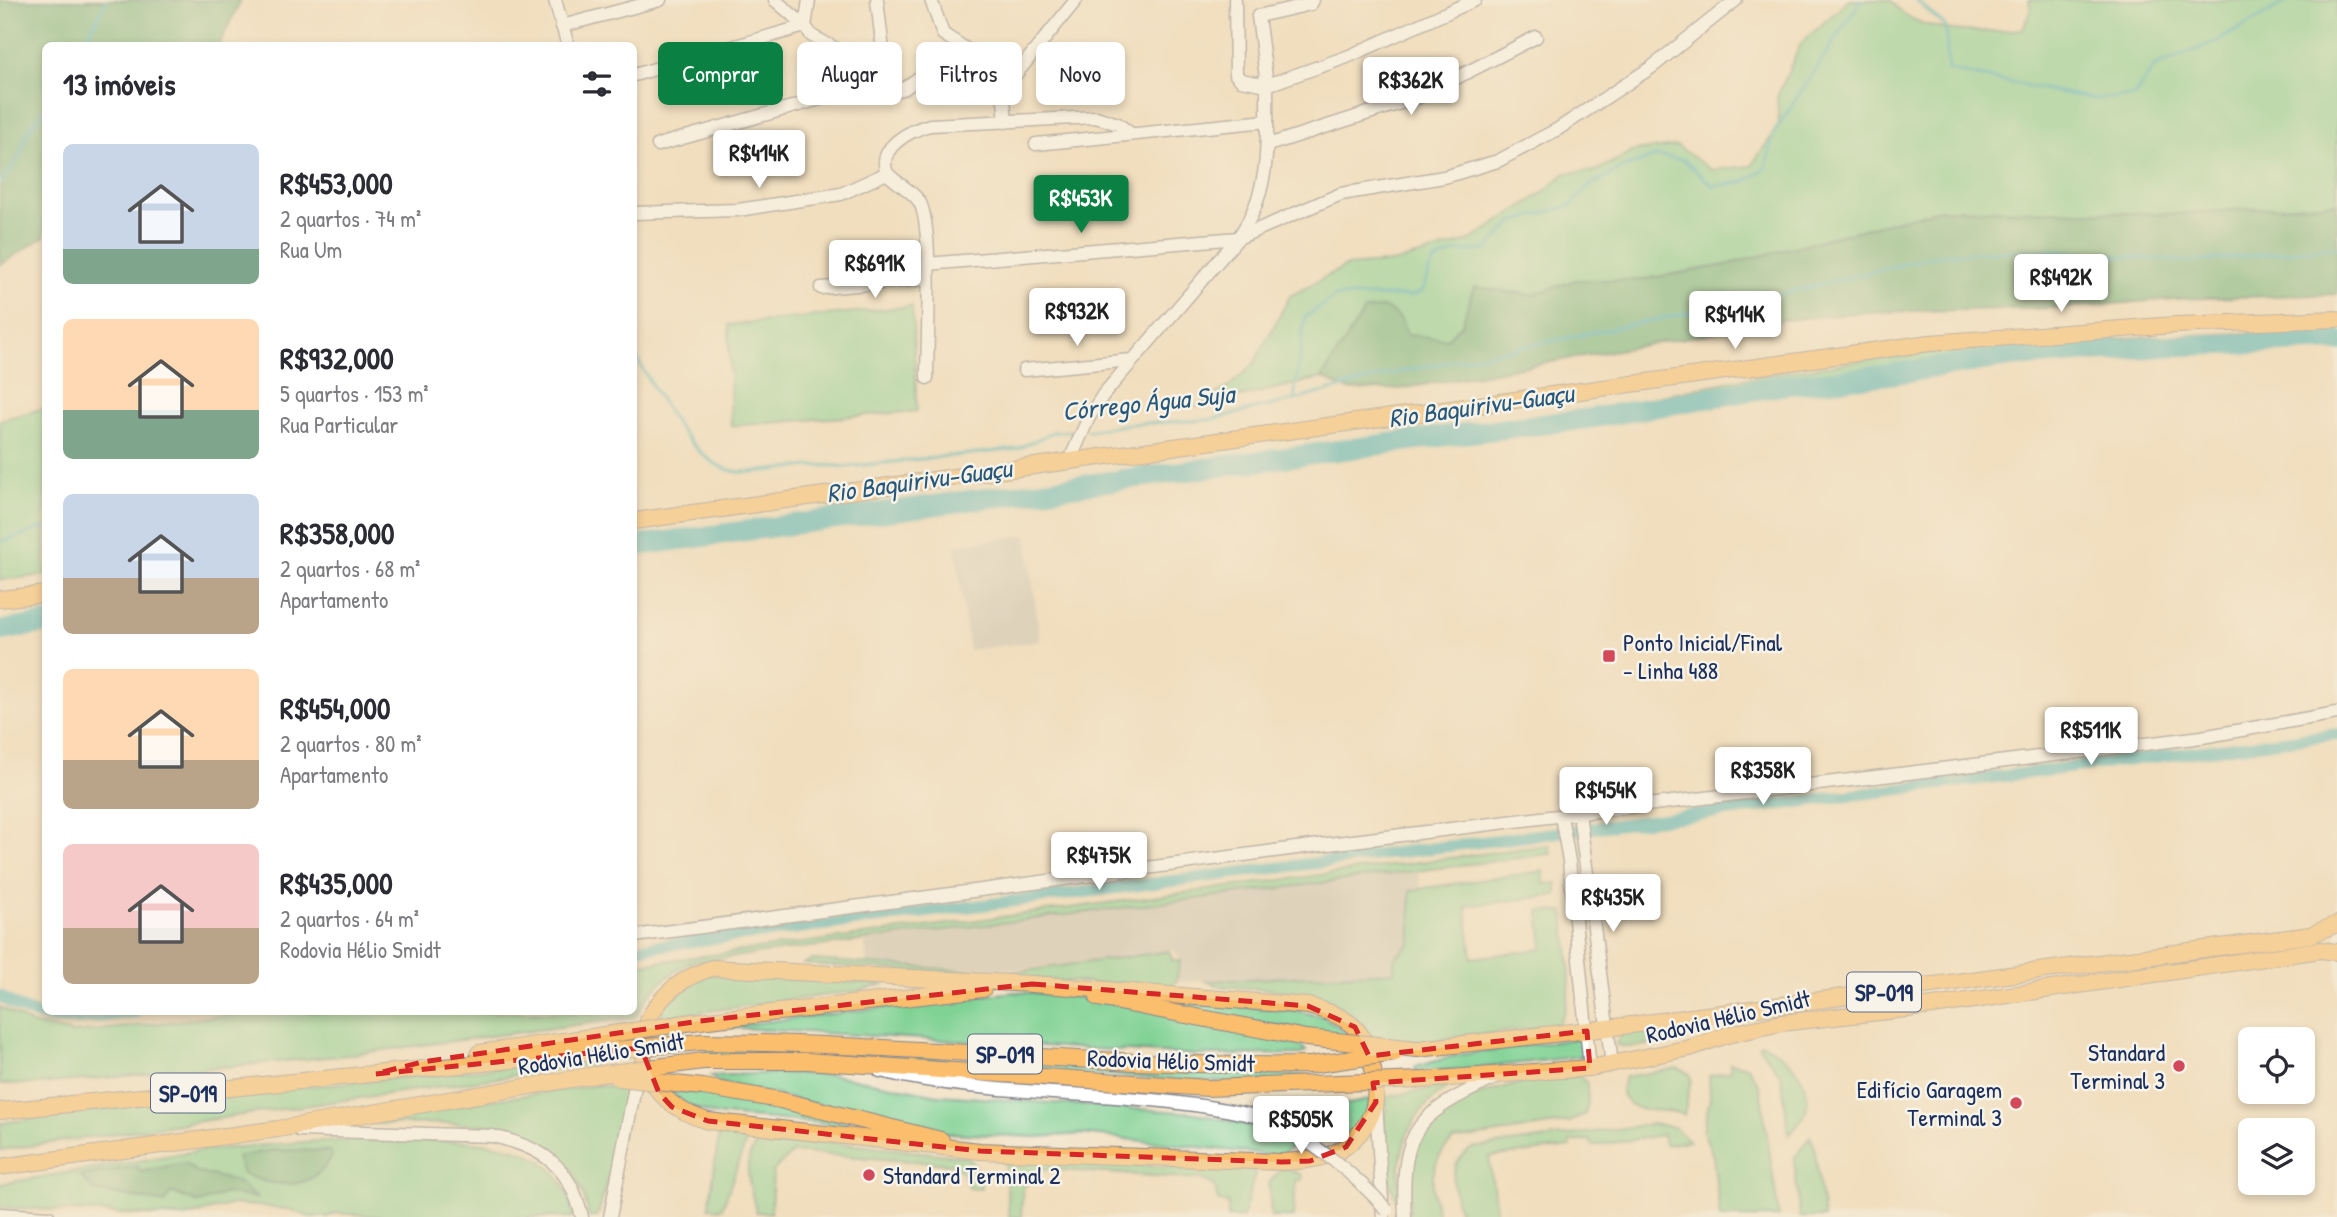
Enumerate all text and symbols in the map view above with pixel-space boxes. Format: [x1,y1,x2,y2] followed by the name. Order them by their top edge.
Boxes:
[658,42,783,105] chip: Comprar
[797,42,902,105] chip: Alugar
[916,42,1022,105] chip: Filtros
[1036,42,1125,105] chip: Novo
[1354,58,1468,117] pin: R$362K
[63,64,176,104] text: 13 imóveis
[1379,64,1443,95] text: R$362K
[578,65,616,103] icon: filters
[702,130,816,190] pin: R$414K
[729,137,789,168] text: R$414K
[280,163,393,203] text: R$453,000
[119,172,203,256] icon: home
[1024,176,1138,235] pin: R$453K
[1050,182,1112,213] text: R$453K
[280,203,421,234] text: 2 quartos · 74 m²
[280,234,342,265] text: Rua Um
[818,240,932,300] pin: R$691K
[845,247,905,278] text: R$691K
[2004,254,2118,314] pin: R$492K
[2030,261,2092,292] text: R$492K
[1020,288,1134,348] pin: R$932K
[1678,292,1792,351] pin: R$414K
[1045,295,1109,326] text: R$932K
[1705,298,1765,329] text: R$414K
[280,338,394,378] text: R$932,000
[119,347,203,431] icon: home
[1386,374,1578,436] water label: Rio Baquirivu-Guaçu
[1060,375,1239,429] water label: Córrego Água Suja
[280,378,429,409] text: 5 quartos · 153 m²
[280,409,398,440] text: Rua Particular
[824,449,1016,511] water label: Rio Baquirivu-Guaçu
[280,513,394,553] text: R$358,000
[119,522,203,606] icon: home
[280,553,420,584] text: 2 quartos · 68 m²
[280,584,388,615] text: Apartamento
[1623,626,1783,686] place label: Ponto Inicial/Final - Linha 488
[1601,648,1617,664] marker: Ponto Inicial/Final - Linha 488
[280,688,390,728] text: R$454,000
[119,697,203,781] icon: home
[2034,708,2148,767] pin: R$511K
[2061,714,2121,745] text: R$511K
[280,728,421,759] text: 2 quartos · 80 m²
[1706,748,1820,807] pin: R$358K
[1731,754,1795,785] text: R$358K
[280,759,388,790] text: Apartamento
[1549,768,1663,827] pin: R$454K
[1575,774,1637,805] text: R$454K
[1042,832,1156,892] pin: R$475K
[1067,839,1131,870] text: R$475K
[280,863,393,903] text: R$435,000
[119,872,203,956] icon: home
[1556,874,1670,934] pin: R$435K
[1582,881,1644,912] text: R$435K
[280,903,419,934] text: 2 quartos · 64 m²
[280,934,441,965] text: Rodovia Hélio Smidt
[1847,973,1921,1012] road number: SP-019
[1643,981,1814,1050] street label: Rodovia Hélio Smidt
[516,1024,687,1082] street label: Rodovia Hélio Smidt
[2238,1027,2315,1195] map controls
[2238,1027,2315,1104] button: locate
[968,1035,1042,1074] road number: SP-019
[2070,1036,2165,1096] place label: Standard Terminal 3
[1087,1041,1256,1079] street label: Rodovia Hélio Smidt
[2171,1058,2187,1074] marker: Standard Terminal 3
[1857,1073,2002,1133] place label: Edifício Garagem Terminal 3
[151,1074,225,1112] road number: SP-019
[2008,1095,2024,1111] marker: Edifício Garagem Terminal 3
[1244,1096,1358,1156] pin: R$505K
[1269,1103,1333,1134] text: R$505K
[2238,1118,2315,1195] button: layers
[883,1159,1061,1191] place label: Standard Terminal 2
[861,1167,877,1183] marker: Standard Terminal 2

